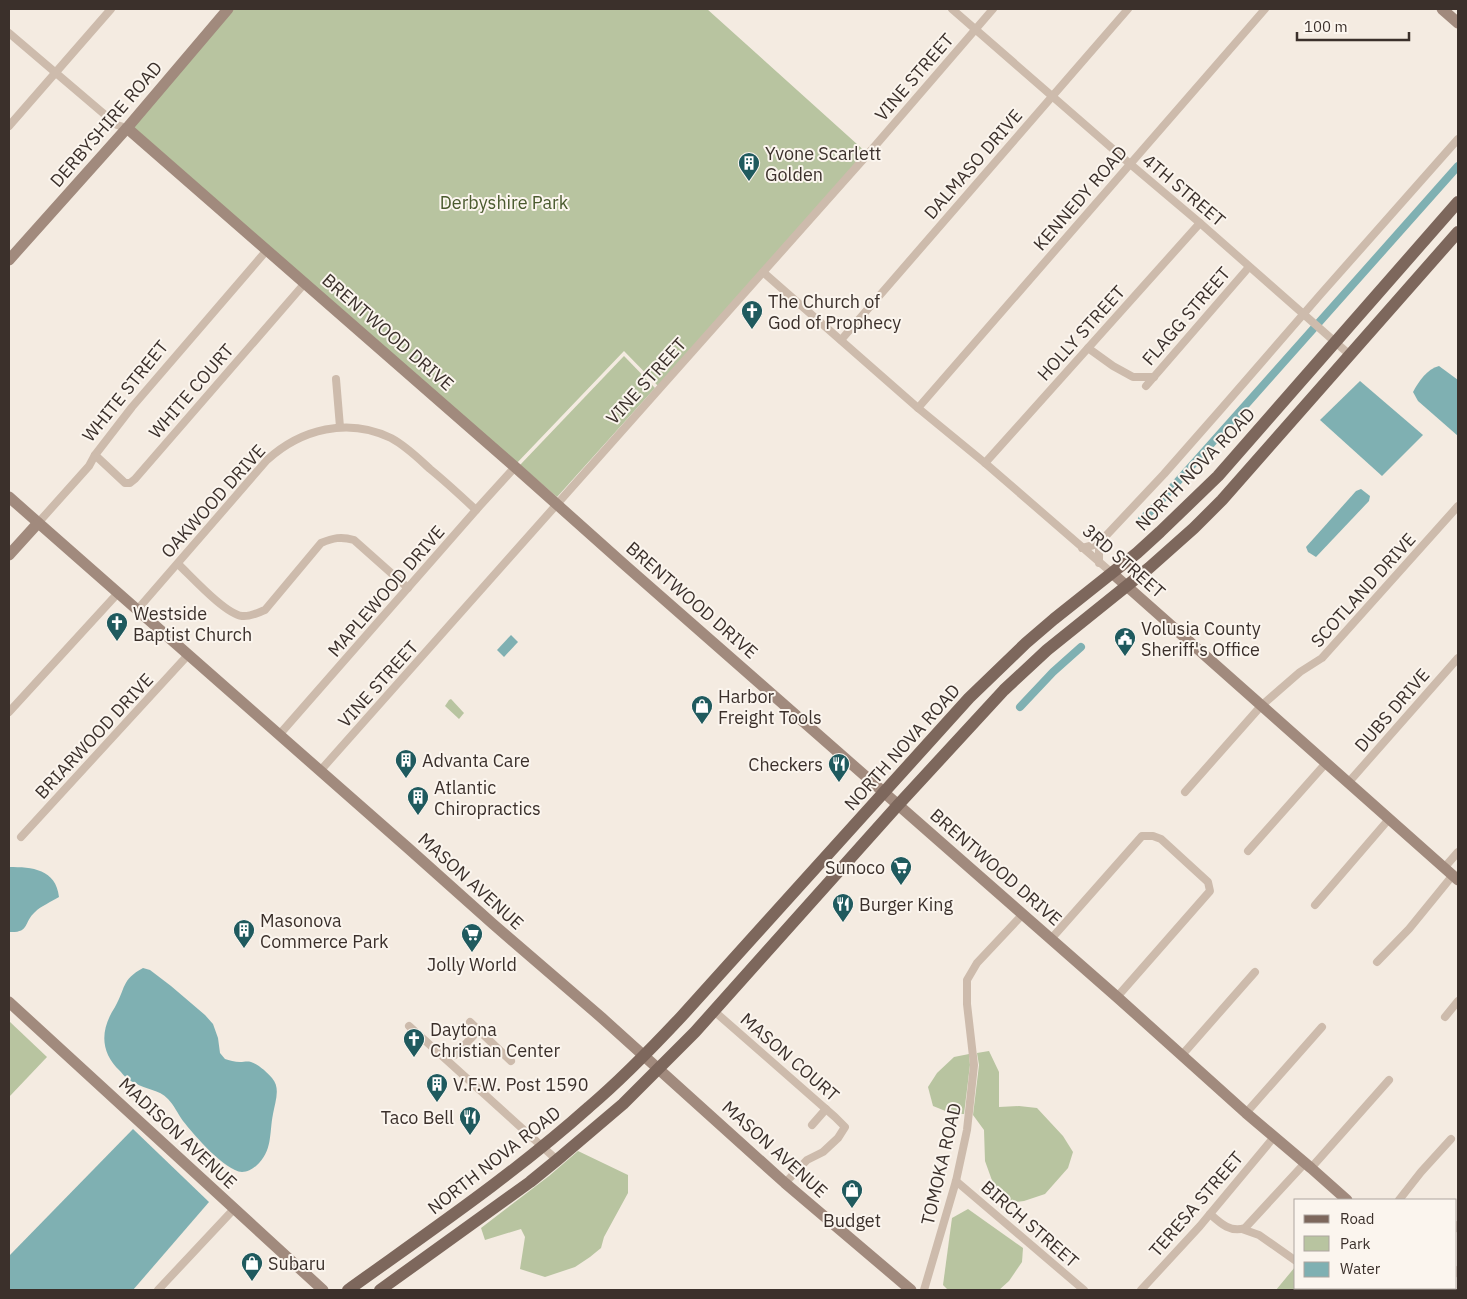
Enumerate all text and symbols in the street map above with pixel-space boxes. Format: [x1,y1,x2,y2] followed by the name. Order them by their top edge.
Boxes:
[1297,10,1410,42] scale bar
[1304,17,1348,36] text: 100 m
[870,28,958,126] street label: VINE STREET
[45,56,167,192] street label: DERBYSHIRE ROAD
[919,104,1027,224] street label: DALMASO DRIVE
[1028,141,1132,255] street label: KENNEDY ROAD
[765,142,881,186] place label: Yvone Scarlett Golden
[1138,149,1230,231] street label: 4TH STREET
[737,151,761,182] building icon: Yvone Scarlett Golden
[440,191,569,214] park label: Derbyshire Park
[1137,262,1235,370] street label: FLAGG STREET
[317,268,459,396] street label: BRENTWOOD DRIVE
[1032,281,1130,385] street label: HOLLY STREET
[768,290,901,334] place label: The Church of God of Prophecy
[740,299,764,330] church icon: The Church of God of Prophecy
[601,333,691,429] street label: VINE STREET
[77,336,173,446] street label: WHITE STREET
[144,339,238,443] street label: WHITE COURT
[1130,403,1260,535] street label: NORTH NOVA ROAD
[156,439,270,563] street label: OAKWOOD DRIVE
[1078,519,1170,603] street label: 3RD STREET
[323,521,449,661] street label: MAPLEWOOD DRIVE
[1306,528,1420,652] street label: SCOTLAND DRIVE
[621,536,763,664] street label: BRENTWOOD DRIVE
[133,602,252,646] place label: Westside Baptist Church
[105,611,129,642] church icon: Westside Baptist Church
[1141,617,1261,661] place label: Volusia County Sheriff's Office
[1113,626,1137,657] public building icon: Volusia County Sheriff's Office
[333,636,423,732] street label: VINE STREET
[1350,664,1434,756] street label: DUBS DRIVE
[30,668,158,804] street label: BRIARWOOD DRIVE
[839,679,965,815] street label: NORTH NOVA ROAD
[718,685,822,729] place label: Harbor Freight Tools
[690,694,714,725] shop icon: Harbor Freight Tools
[394,748,418,779] building icon: Advanta Care
[422,749,530,772] place label: Advanta Care
[827,752,851,783] restaurant icon: Checkers
[748,753,823,776] place label: Checkers
[434,776,541,820] place label: Atlantic Chiropractics
[406,785,430,816] building icon: Atlantic Chiropractics
[925,803,1067,931] street label: BRENTWOOD DRIVE
[414,828,528,934] street label: MASON AVENUE
[889,855,913,886] supermarket icon: Sunoco
[825,856,885,879] place label: Sunoco
[831,892,855,923] restaurant icon: Burger King
[859,893,953,916] place label: Burger King
[260,909,389,953] place label: Masonova Commerce Park
[232,918,256,949] building icon: Masonova Commerce Park
[460,922,484,953] supermarket icon: Jolly World
[427,953,517,976] place label: Jolly World
[736,1008,844,1106] street label: MASON COURT
[430,1018,560,1062] place label: Daytona Christian Center
[402,1027,426,1058] church icon: Daytona Christian Center
[114,1072,242,1194] street label: MADISON AVENUE
[425,1072,449,1103] building icon: V.F.W. Post 1590
[453,1073,588,1096] place label: V.F.W. Post 1590
[718,1096,832,1202] street label: MASON AVENUE
[423,1101,565,1219] street label: NORTH NOVA ROAD
[916,1101,966,1227] street label: TOMOKA ROAD
[458,1105,482,1136] restaurant icon: Taco Bell
[381,1106,454,1129] place label: Taco Bell
[1144,1147,1248,1261] street label: TERESA STREET
[977,1175,1083,1273] street label: BIRCH STREET
[840,1178,864,1209] shop icon: Budget
[1294,1199,1457,1289] legend
[823,1209,881,1232] place label: Budget
[1340,1209,1375,1228] text: Road
[1340,1234,1370,1253] text: Park
[240,1251,264,1282] shop icon: Subaru
[268,1252,326,1275] place label: Subaru
[1340,1259,1381,1278] text: Water

